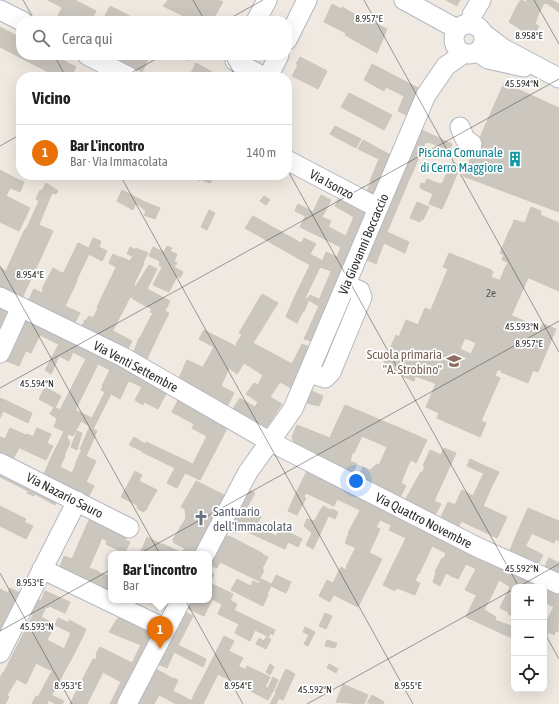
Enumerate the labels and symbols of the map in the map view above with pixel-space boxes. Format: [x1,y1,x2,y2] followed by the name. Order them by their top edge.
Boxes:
[355,13,384,24] text: 8.957°E
[515,30,544,41] text: 8.958°E
[505,78,539,89] text: 45.594°N
[418,145,503,175] place label: Piscina Comunale di Cerro Maggiore
[506,150,524,168] building icon: Piscina Comunale di Cerro Maggiore
[307,167,357,202] street label: Via Isonzo
[335,191,392,297] street label: Via Giovanni Boccaccio
[16,269,45,280] text: 8.954°E
[486,287,496,299] house number: 2e
[505,321,539,332] text: 45.593°N
[91,338,181,395] street label: Via Venti Settembre
[515,338,544,349] text: 8.957°E
[367,347,442,377] place label: Scuola primaria "A. Strobino"
[445,352,463,370] school or university icon: Scuola primaria "A. Strobino"
[20,378,54,389] text: 45.594°N
[24,470,106,521] street label: Via Nazario Sauro
[346,471,366,491] your location
[373,490,475,551] street label: Via Quattro Novembre
[213,504,292,534] place label: Santuario dell'Immacolata
[192,509,210,527] church icon: Santuario dell'Immacolata
[505,563,539,574] text: 45.592°N
[16,577,45,588] text: 8.953°E
[147,616,173,649] pin: 1
[20,621,54,632] text: 45.593°N
[54,680,83,691] text: 8.953°E
[224,680,253,691] text: 8.954°E
[394,680,423,691] text: 8.955°E
[298,684,332,695] text: 45.592°N

